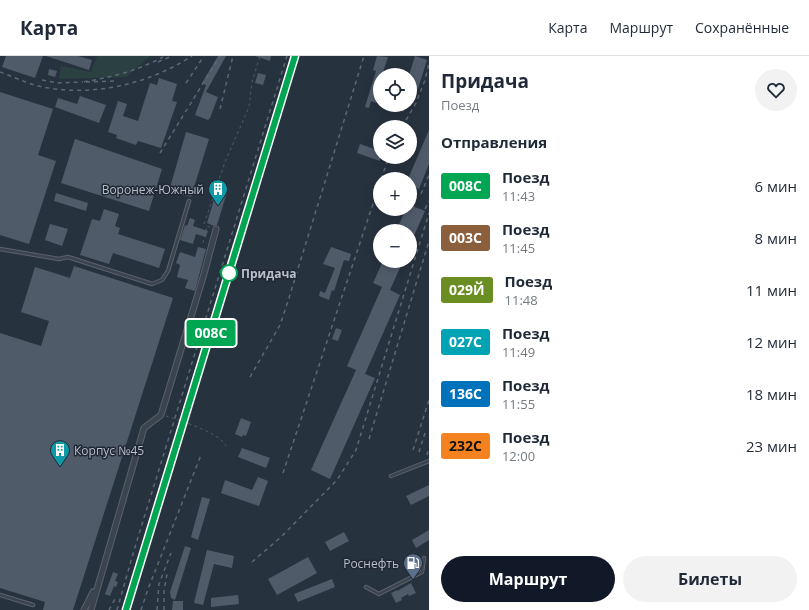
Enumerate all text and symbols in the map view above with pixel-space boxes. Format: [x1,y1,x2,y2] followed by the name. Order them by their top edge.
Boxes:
[20,15,78,41] text: Карта
[548,18,587,37] text: Карта
[609,18,673,37] text: Маршрут
[695,18,789,37] text: Сохранённые
[373,68,417,268] map controls
[373,68,417,112] button: locate
[441,68,529,94] text: Придача
[755,69,797,111] button: heart
[441,96,479,114] text: Поезд
[373,120,417,164] button: layers
[441,132,547,152] text: Отправления
[502,167,550,187] text: Поезд
[373,172,417,216] button: +
[449,176,482,195] text: 008С
[754,176,797,196] text: 6 мин
[207,178,229,206] building icon: Воронеж-Южный
[102,181,204,198] place label: Воронеж-Южный
[502,187,535,205] text: 11:43
[502,219,550,239] text: Поезд
[373,224,417,268] button: −
[449,228,482,247] text: 003С
[754,228,797,248] text: 8 мин
[502,239,535,257] text: 11:45
[220,264,238,282] marker: Придача
[241,265,297,282] place label: Придача
[505,271,552,291] text: Поезд
[449,280,485,299] text: 029Й
[746,280,797,300] text: 11 мин
[505,291,538,309] text: 11:48
[183,320,239,346] line badge: 008С
[195,323,227,342] text: 008С
[502,323,550,343] text: Поезд
[449,332,482,351] text: 027С
[746,332,797,352] text: 12 мин
[502,343,535,361] text: 11:49
[502,375,550,395] text: Поезд
[449,384,482,403] text: 136С
[746,384,797,404] text: 18 мин
[502,395,535,413] text: 11:55
[502,427,550,447] text: Поезд
[449,436,482,455] text: 232C
[746,436,797,456] text: 23 мин
[49,439,71,467] building icon: Корпус №45
[74,442,144,459] place label: Корпус №45
[502,447,535,465] text: 12:00
[402,552,424,580] fuel station icon: Роснефть
[343,555,399,572] place label: Роснефть
[441,556,615,602] button: Маршрут
[623,556,797,602] button: Билеты

